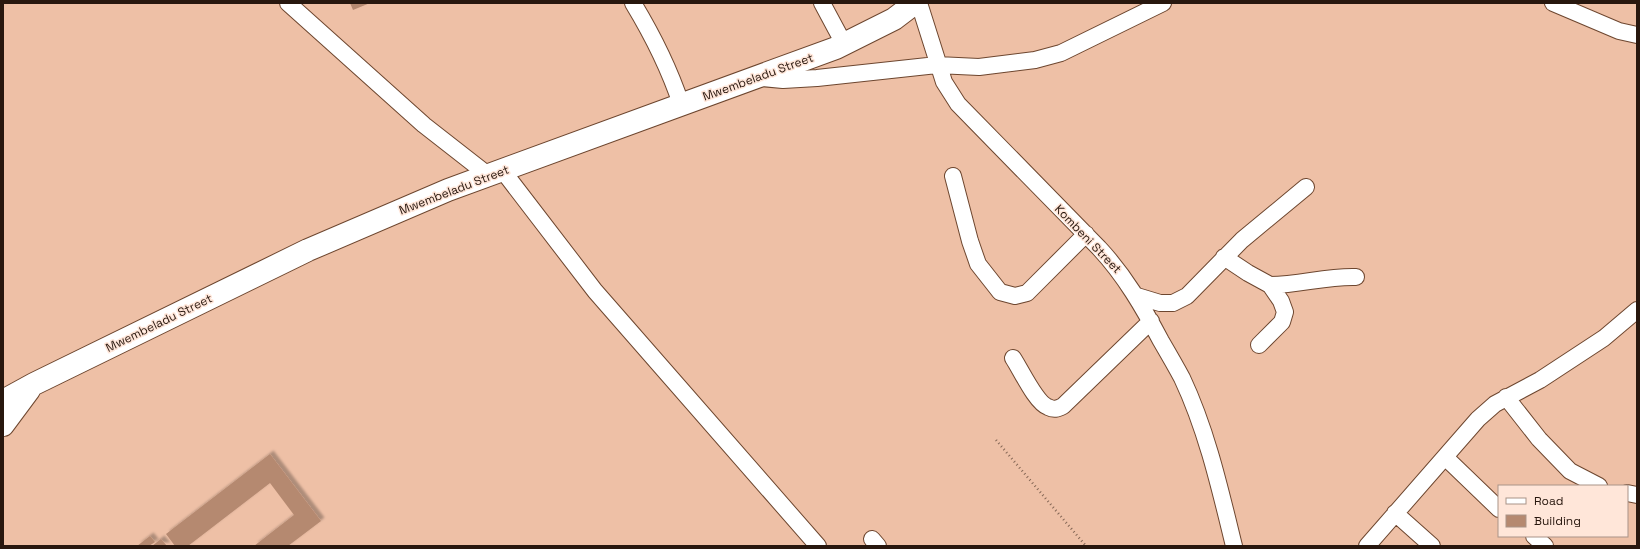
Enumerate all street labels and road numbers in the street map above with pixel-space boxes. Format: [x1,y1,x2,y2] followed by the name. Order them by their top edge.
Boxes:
[700,50,816,104] street label: Mwembeladu Street
[397,162,511,218] street label: Mwembeladu Street
[1051,201,1125,277] street label: Kombeni Street
[103,290,215,356] street label: Mwembeladu Street

